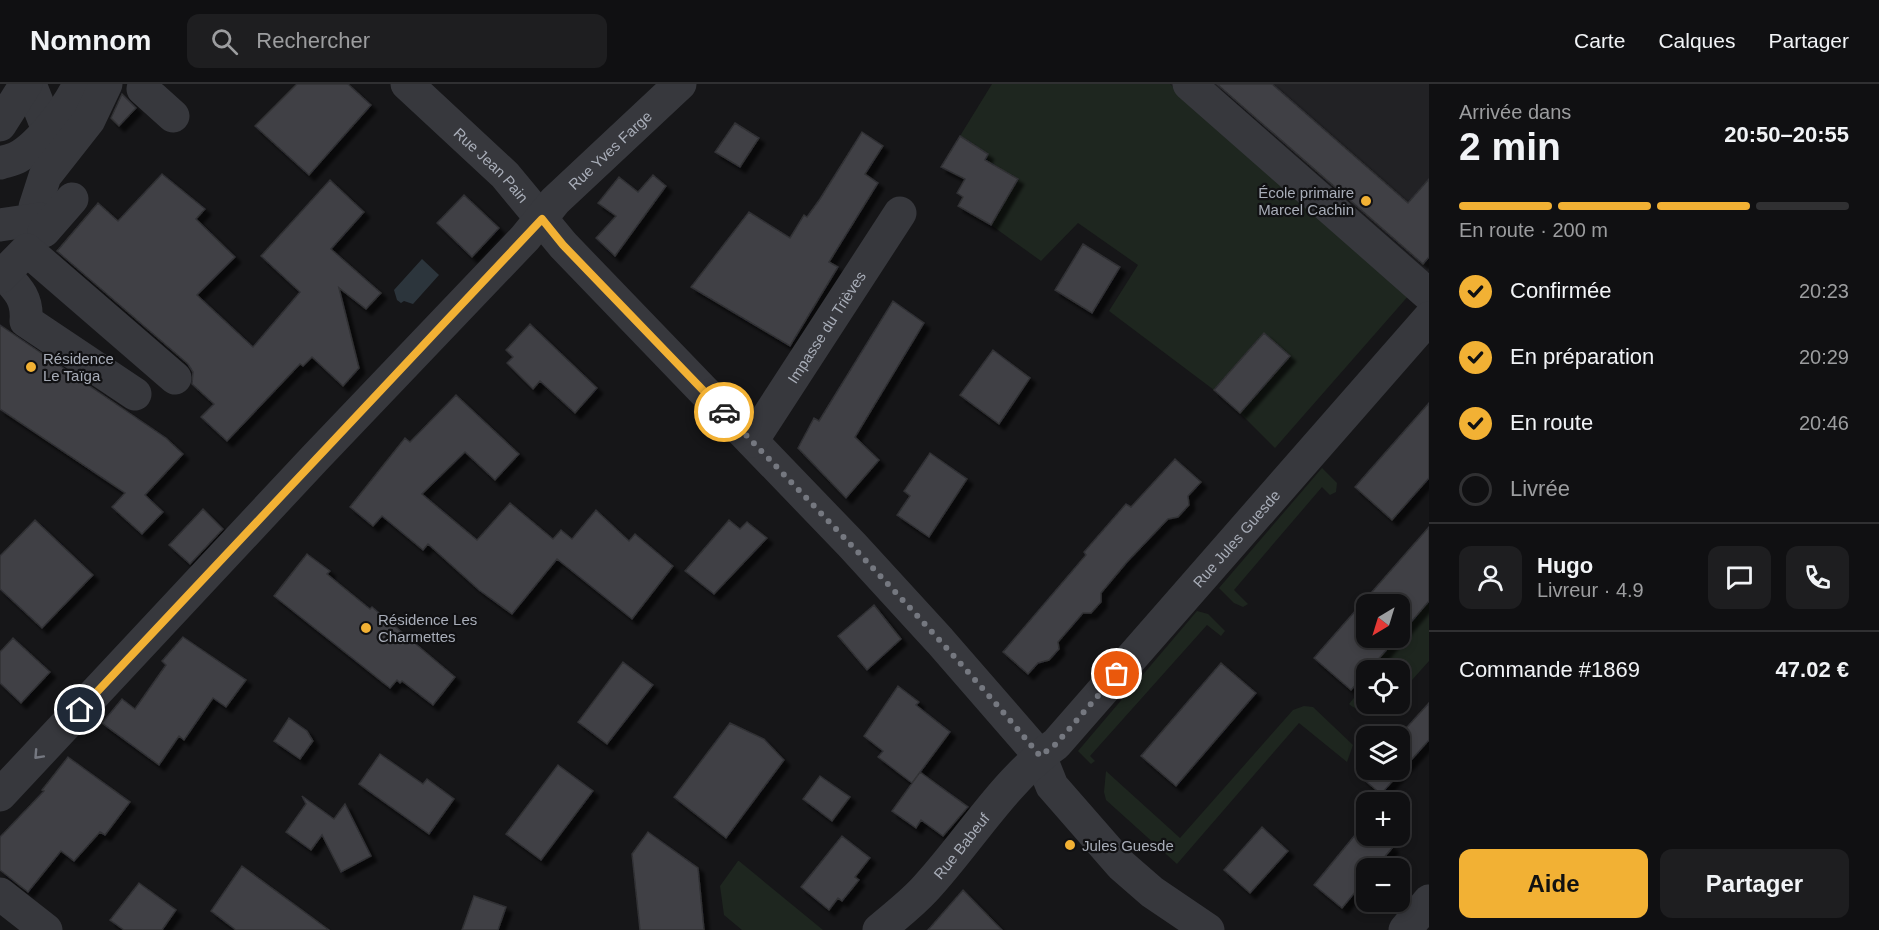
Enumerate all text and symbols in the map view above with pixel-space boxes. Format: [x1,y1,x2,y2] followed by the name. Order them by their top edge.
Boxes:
[187,14,607,68] search box
[30,25,151,56] text: Nomnom
[208,25,241,58] icon: search
[256,28,370,53] text: Rechercher
[1574,29,1625,52] text: Carte
[1658,29,1735,52] text: Calques
[1768,29,1849,52] text: Partager
[1459,101,1571,123] text: Arrivée dans
[565,107,655,193] street label: Rue Yves Farge
[1724,122,1849,147] text: 20:50–20:55
[451,124,532,205] street label: Rue Jean Pain
[1459,125,1561,168] text: 2 min
[1258,184,1354,218] place label: École primaire Marcel Cachin
[1359,194,1373,208] marker: École primaire Marcel Cachin
[1459,219,1608,241] text: En route · 200 m
[783,268,869,386] street label: Impasse du Trièves
[1459,275,1492,308] icon: check
[1510,278,1611,303] text: Confirmée
[1799,280,1849,302] text: 20:23
[1459,341,1492,374] icon: check
[1510,344,1654,369] text: En préparation
[1799,346,1849,368] text: 20:29
[43,350,114,384] place label: Résidence Le Taïga
[24,360,38,374] marker: Résidence Le Taïga
[694,382,754,442] courier
[708,396,741,429] icon: car
[1459,407,1492,440] icon: check
[1510,410,1593,435] text: En route
[1799,412,1849,434] text: 20:46
[1510,476,1570,501] text: Livrée
[1189,486,1283,590] street label: Rue Jules Guesde
[1459,546,1522,609] button: person
[1708,546,1771,609] button: chat
[1786,546,1849,609] button: phone
[1537,553,1593,578] text: Hugo
[1537,579,1644,601] text: Livreur · 4.9
[1356,594,1410,648] north arrow
[1356,594,1410,912] map controls
[378,611,477,645] place label: Résidence Les Charmettes
[359,621,373,635] marker: Résidence Les Charmettes
[1091,648,1142,699] pin
[1100,657,1133,690] icon: bag
[1459,657,1640,682] text: Commande #1869
[1776,657,1849,682] text: 47.02 €
[1356,660,1410,714] button: locate
[54,684,105,735] pin
[63,693,96,726] icon: home
[1356,726,1410,780] button: layers
[34,748,45,758] one-way arrow
[1356,792,1410,846] button: +
[930,809,993,882] street label: Rue Babeuf
[1082,837,1174,854] place label: Jules Guesde
[1063,838,1077,852] marker: Jules Guesde
[1459,849,1648,918] button: Aide
[1660,849,1849,918] button: Partager
[1356,858,1410,912] button: −

